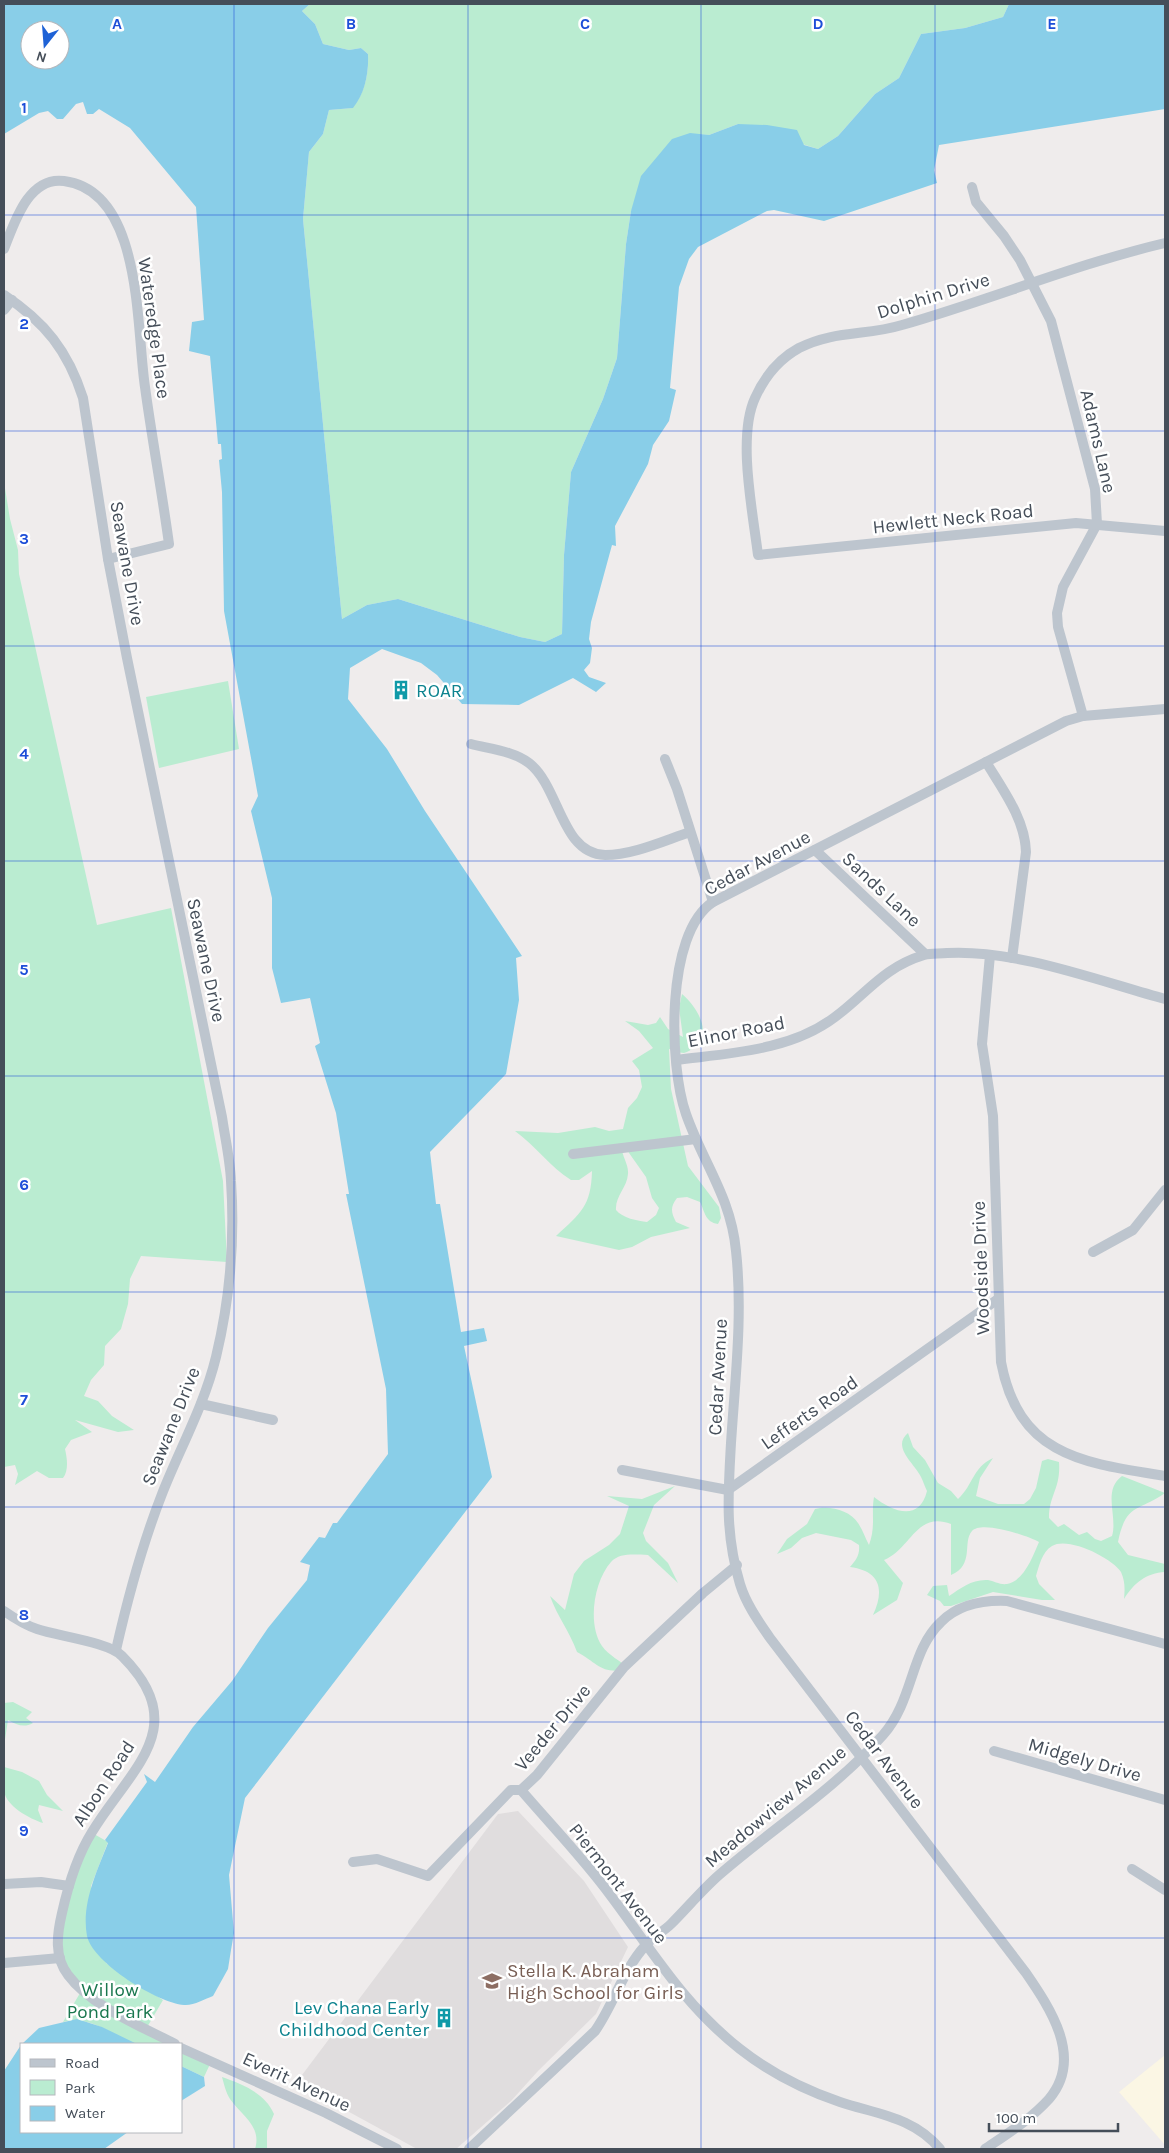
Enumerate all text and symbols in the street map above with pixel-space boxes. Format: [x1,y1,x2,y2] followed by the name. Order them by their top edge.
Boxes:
[112,14,122,33] text: A
[346,14,356,33] text: B
[580,14,590,33] text: C
[813,14,824,33] text: D
[1047,14,1057,33] text: E
[20,20,70,70] north arrow
[34,47,49,67] text: N
[21,98,27,117] text: 1
[133,256,175,400] street label: Wateredge Place
[874,268,992,324] street label: Dolphin Drive
[19,314,29,333] text: 2
[1075,387,1121,495] street label: Adams Lane
[105,499,149,627] street label: Seawane Drive
[872,500,1035,538] street label: Hewlett Neck Road
[19,529,29,548] text: 3
[390,679,412,701] building icon: ROAR
[416,680,462,702] place label: ROAR
[19,744,29,763] text: 4
[701,826,814,900] street label: Cedar Avenue
[837,848,925,932] street label: Sands Lane
[182,896,230,1024] street label: Seawane Drive
[19,960,29,979] text: 5
[686,1012,787,1052] street label: Elinor Road
[19,1175,29,1194] text: 6
[968,1201,994,1335] street label: Woodside Drive
[704,1318,732,1436] street label: Cedar Avenue
[137,1364,205,1489] street label: Seawane Drive
[757,1371,862,1454] street label: Lefferts Road
[20,1390,28,1409] text: 7
[19,1605,29,1624] text: 8
[510,1680,595,1775] street label: Veeder Drive
[840,1706,928,1813] street label: Cedar Avenue
[1026,1733,1144,1787] street label: Midgely Drive
[68,1737,140,1830] street label: Albon Road
[701,1741,851,1872] street label: Meadowview Avenue
[564,1819,672,1948] street label: Piermont Avenue
[19,1821,29,1840] text: 9
[507,1960,684,2004] place label: Stella K. Abraham High School for Girls
[481,1970,503,1992] school or university icon: Stella K. Abraham High School for Girls
[67,1979,154,2023] park label: Willow Pond Park
[279,1997,429,2041] place label: Lev Chana Early Childhood Center
[433,2007,455,2029] building icon: Lev Chana Early Childhood Center
[20,2043,182,2133] legend
[239,2047,354,2117] street label: Everit Avenue
[65,2054,100,2072] text: Road
[65,2079,95,2097] text: Park
[989,2100,1118,2132] scale bar
[65,2104,106,2122] text: Water
[996,2109,1036,2127] text: 100 m

